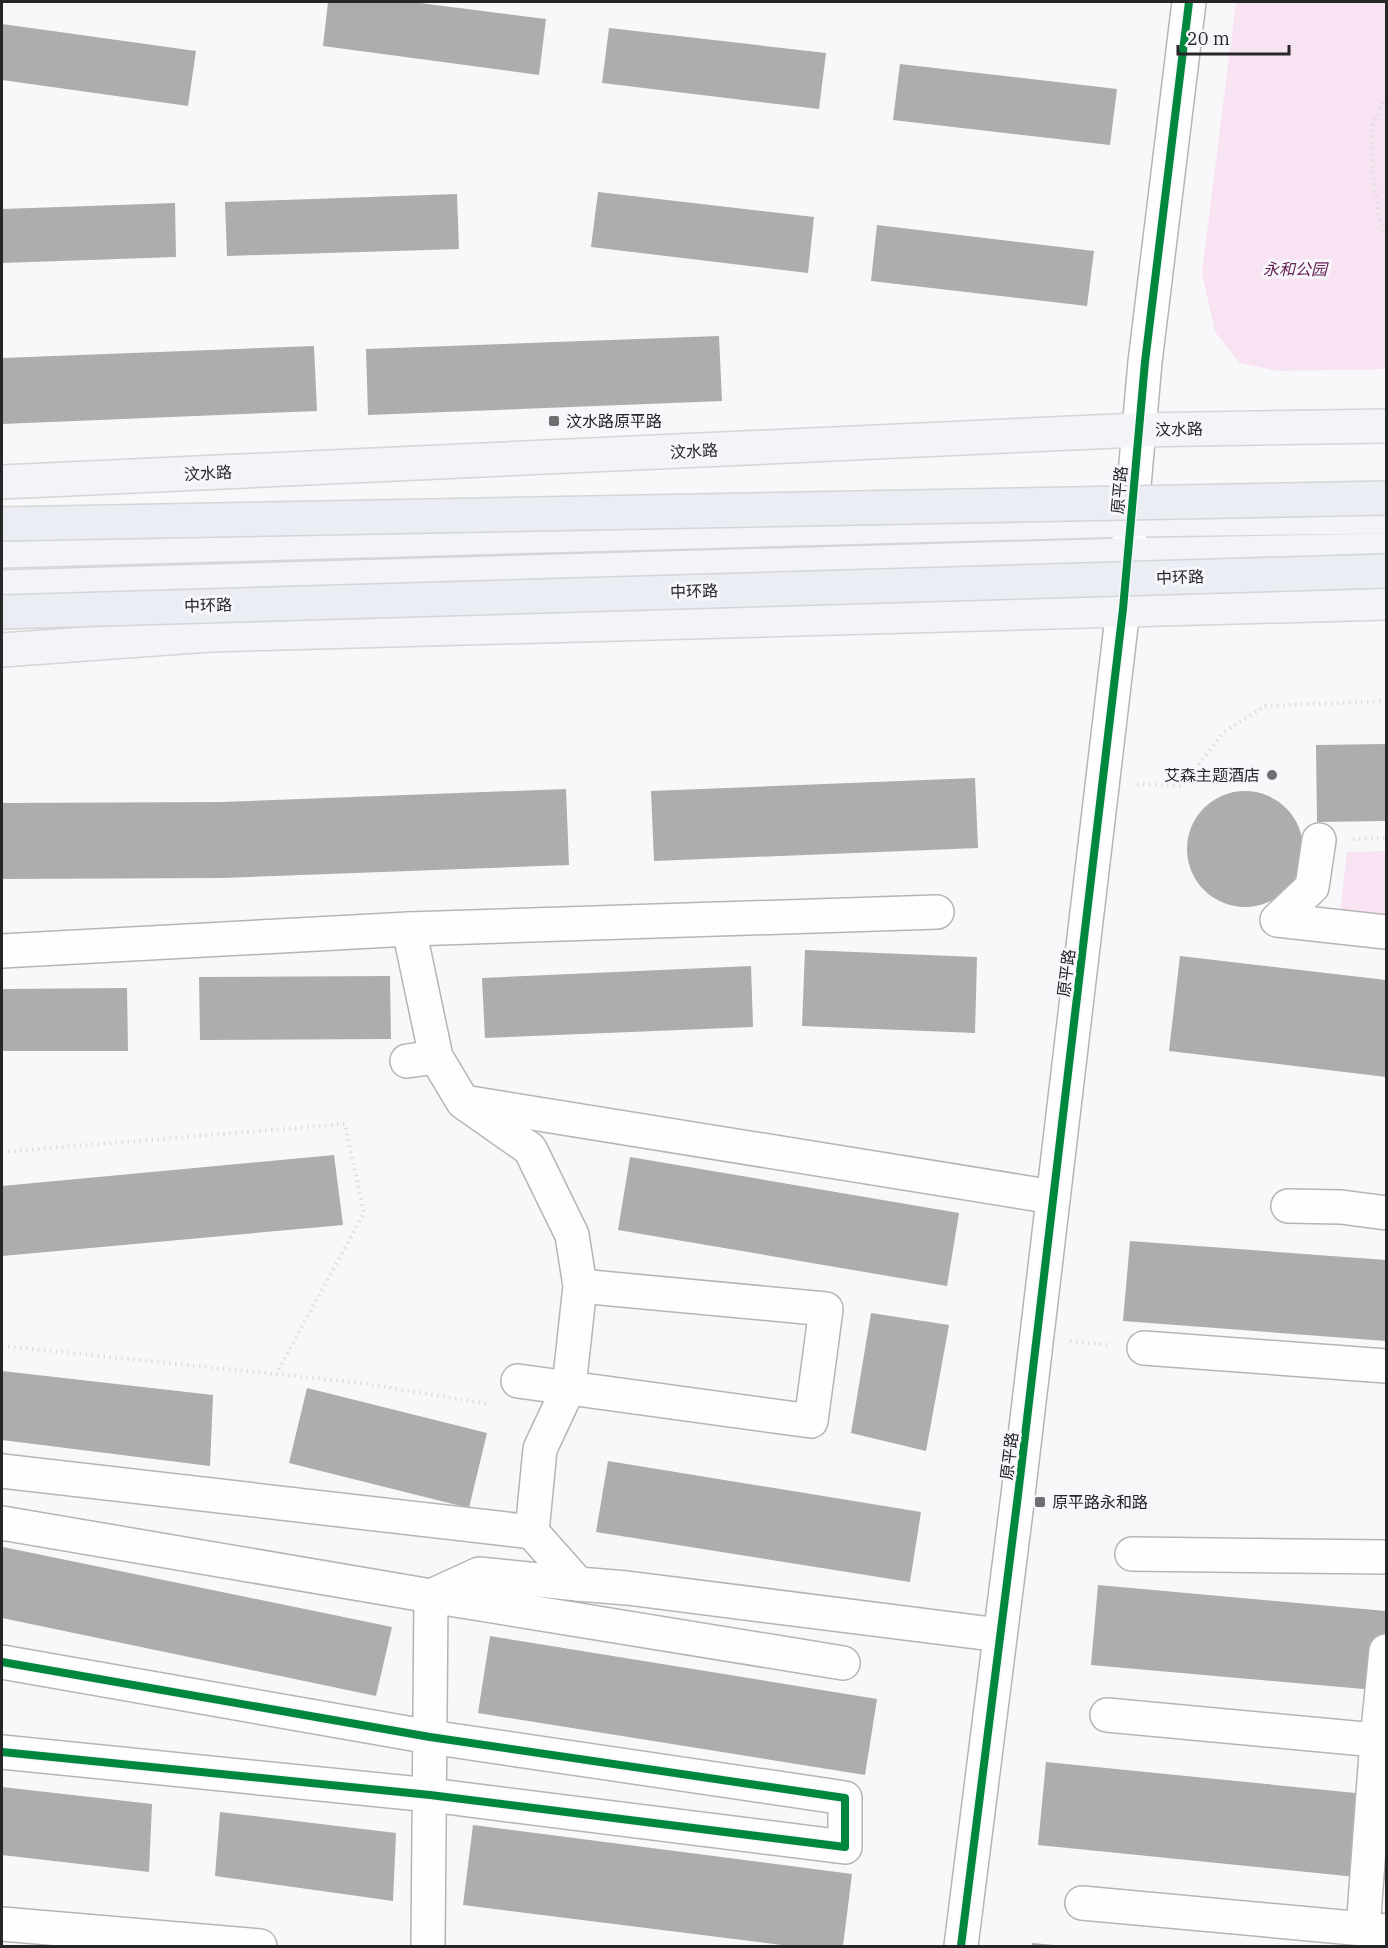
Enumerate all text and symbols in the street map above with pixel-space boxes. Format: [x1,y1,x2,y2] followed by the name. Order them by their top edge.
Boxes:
[1178,18,1289,56] scale bar
[1187,27,1230,50] text: 20 m
[1263,259,1329,279] park label: 永和公园
[566,411,662,431] place label: 汶水路原平路
[547,414,561,428] marker: 汶水路原平路
[1155,419,1203,439] street label: 汶水路
[670,440,718,462] street label: 汶水路
[184,462,232,484] street label: 汶水路
[1107,465,1131,515] street label: 原平路
[1156,566,1204,588] street label: 中环路
[670,580,718,602] street label: 中环路
[184,594,232,616] street label: 中环路
[1164,765,1260,785] place label: 艾森主题酒店
[1265,768,1279,782] marker: 艾森主题酒店
[1053,948,1079,998] street label: 原平路
[996,1431,1022,1481] street label: 原平路
[1052,1492,1148,1512] place label: 原平路永和路
[1033,1495,1047,1509] marker: 原平路永和路

